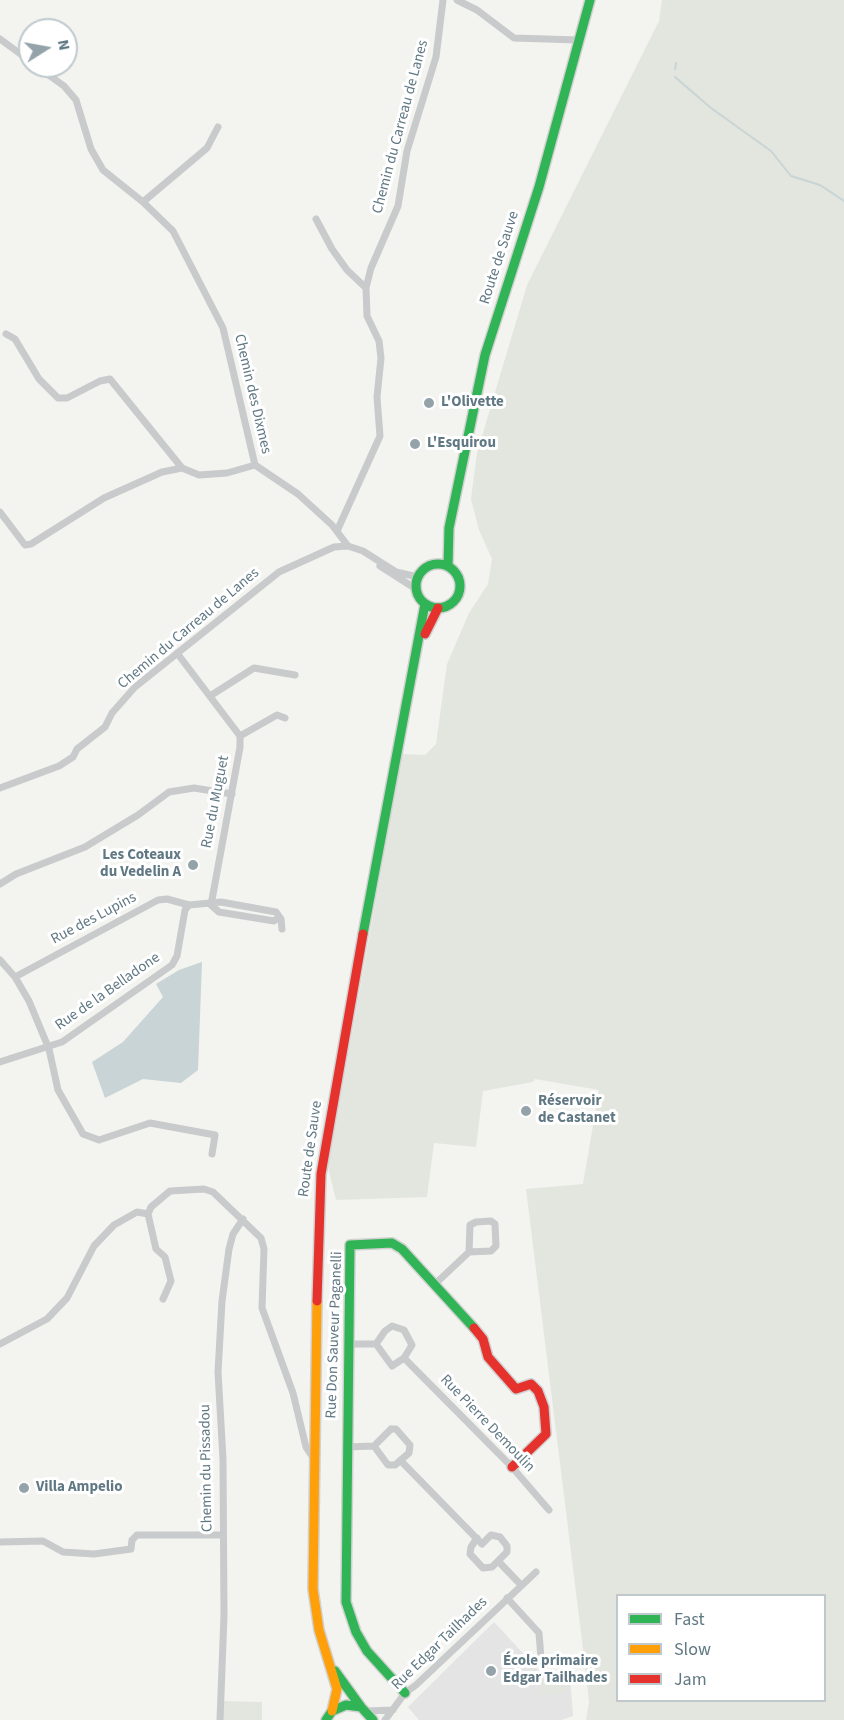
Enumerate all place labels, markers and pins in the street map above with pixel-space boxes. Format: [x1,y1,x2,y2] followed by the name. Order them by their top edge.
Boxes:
[441,394,504,412] place label: L'Olivette
[422,396,436,410] marker: L'Olivette
[427,435,496,453] place label: L'Esquirou
[408,437,422,451] marker: L'Esquirou
[100,847,181,882] place label: Les Coteaux du Vedelin A
[186,858,200,872] marker: Les Coteaux du Vedelin A
[538,1093,616,1128] place label: Réservoir de Castanet
[519,1104,533,1118] marker: Réservoir de Castanet
[36,1479,123,1497] place label: Villa Ampelio
[17,1481,31,1495] marker: Villa Ampelio
[503,1653,607,1688] place label: École primaire Edgar Tailhades
[484,1664,498,1678] marker: École primaire Edgar Tailhades

